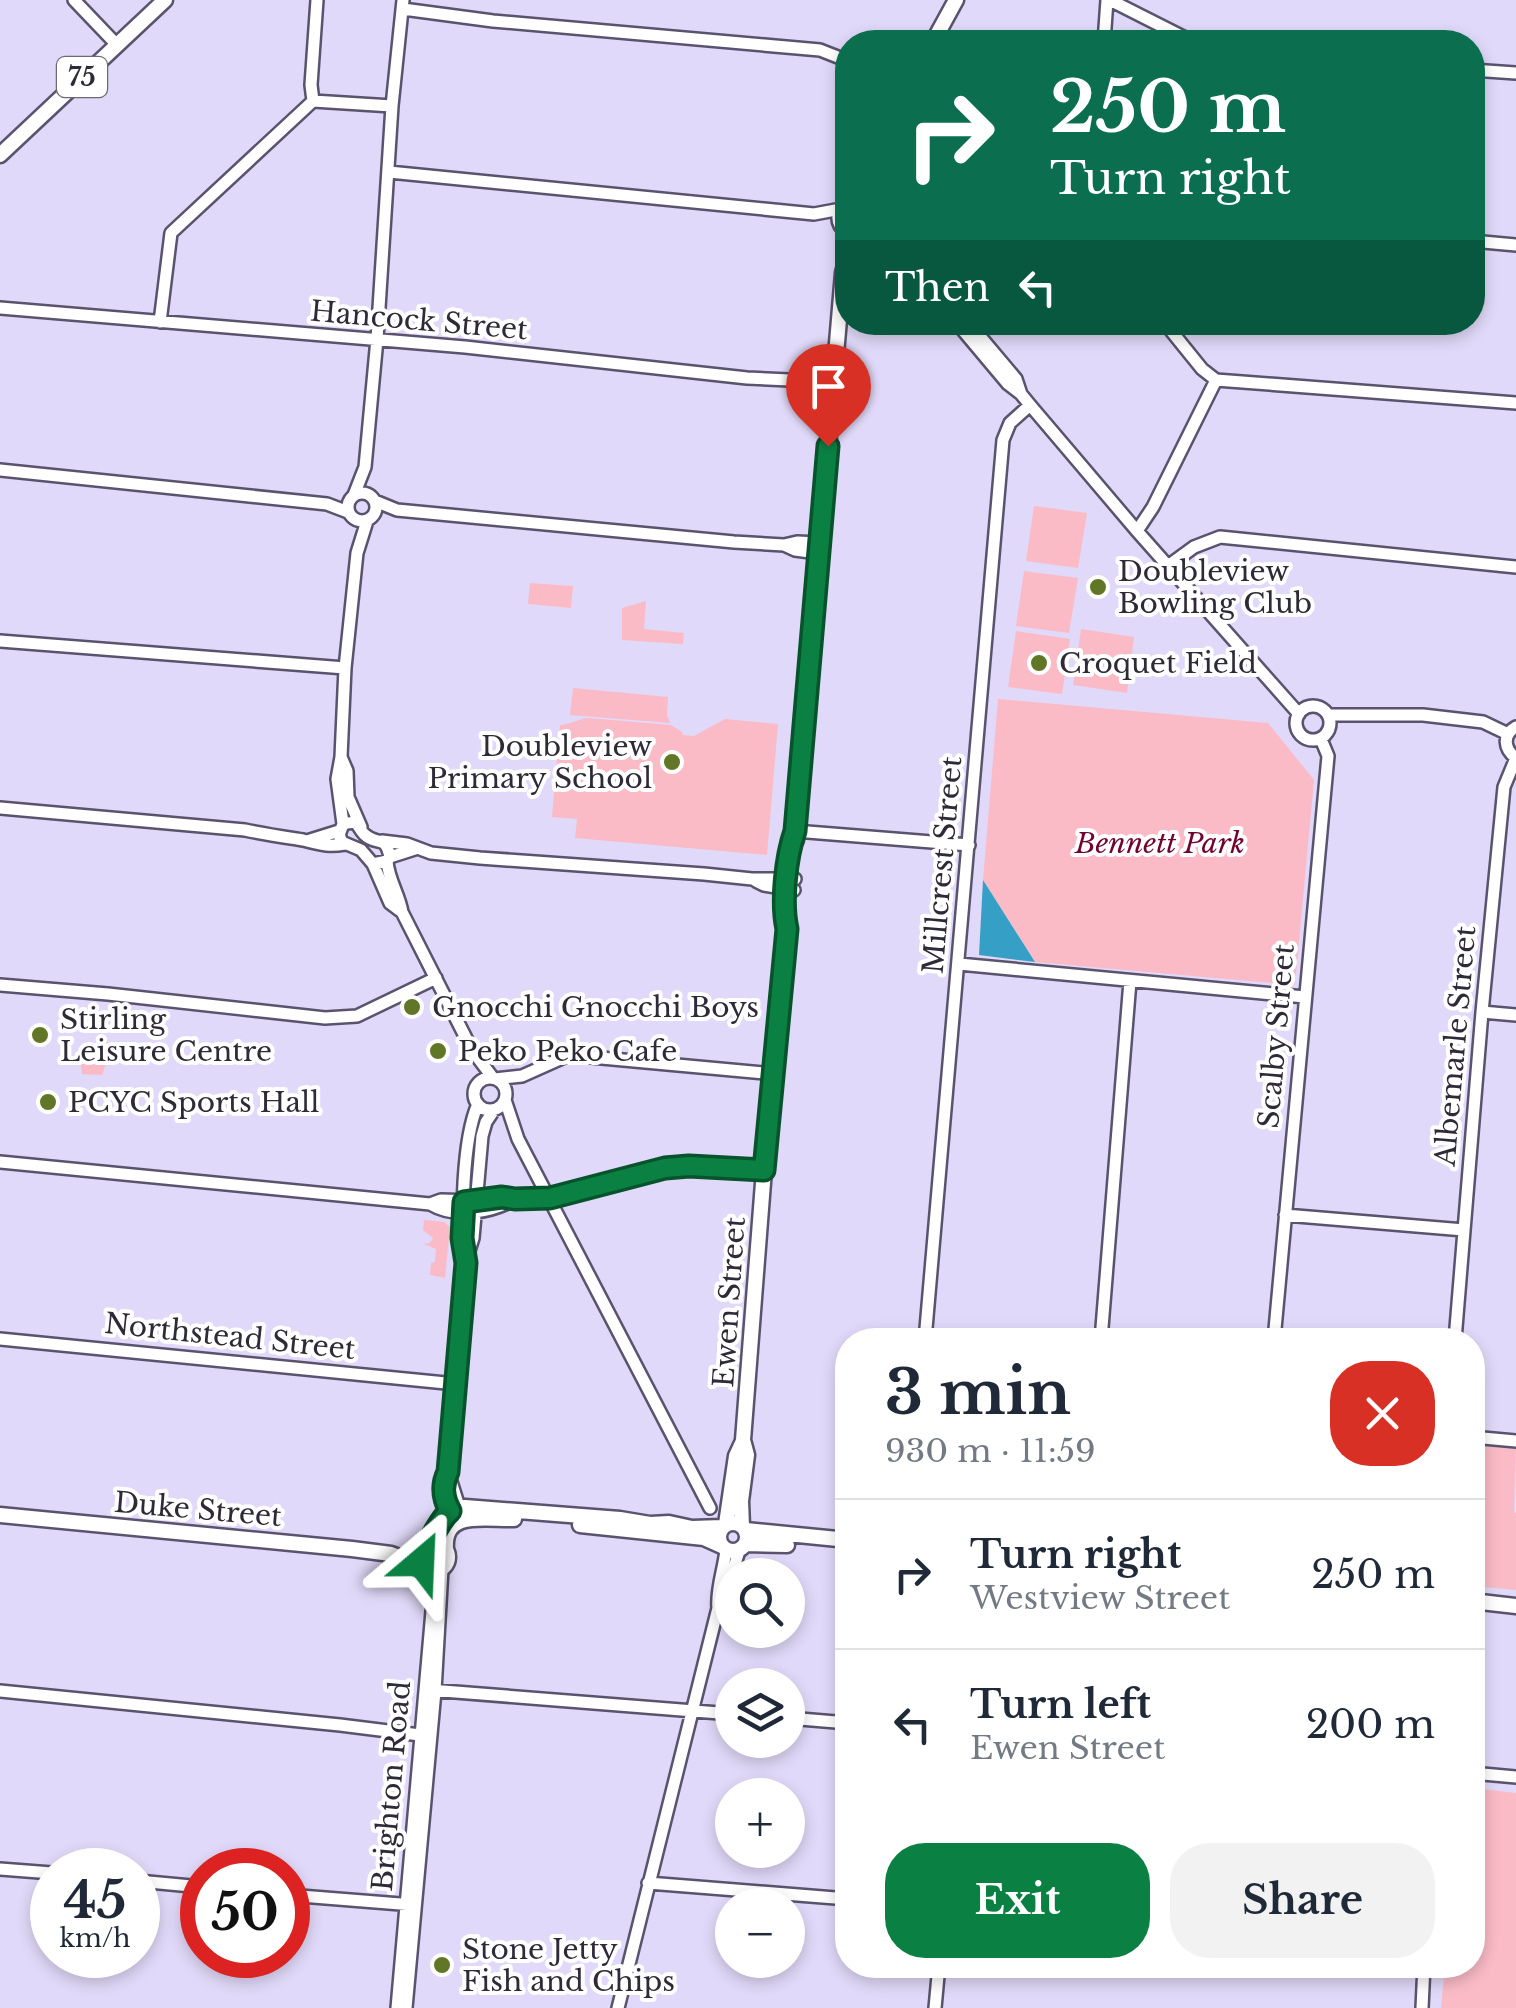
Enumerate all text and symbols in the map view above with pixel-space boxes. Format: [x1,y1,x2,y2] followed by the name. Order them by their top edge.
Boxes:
[57,57,107,97] road number: 75
[1050,64,1286,151] text: 250 m
[885,70,1015,200] icon: right
[1050,150,1291,206] text: Turn right
[1010,260,1065,315] icon: left
[885,264,990,311] text: Then
[309,294,530,347] street label: Hancock Street
[786,344,871,447] pin
[801,359,856,414] icon: arrive
[1118,554,1312,621] place label: Doubleview Bowling Club
[1087,576,1109,598] marker: Doubleview Bowling Club
[1059,646,1257,681] place label: Croquet Field
[1028,652,1050,674] marker: Croquet Field
[428,729,652,796] place label: Doubleview Primary School
[661,751,683,773] marker: Doubleview Primary School
[916,755,969,975] street label: Millcrest Street
[1074,826,1245,861] park label: Bennett Park
[1427,924,1483,1169] street label: Albemarle Street
[1251,942,1302,1130] street label: Scalby Street
[432,990,759,1025] place label: Gnocchi Gnocchi Boys
[401,996,423,1018] marker: Gnocchi Gnocchi Boys
[60,1002,272,1069] place label: Stirling Leisure Centre
[29,1024,51,1046] marker: Stirling Leisure Centre
[458,1034,677,1069] place label: Peko Peko Cafe
[427,1040,449,1062] marker: Peko Peko Cafe
[68,1085,319,1120] place label: PCYC Sports Hall
[37,1091,59,1113] marker: PCYC Sports Hall
[706,1215,753,1388] street label: Ewen Street
[103,1306,357,1367] street label: Northstead Street
[885,1356,1071,1430] text: 3 min
[1330,1361,1435,1466] button: close
[885,1431,1096,1471] text: 930 m · 11:59
[113,1485,284,1534] street label: Duke Street
[369,1510,473,1614] position arrow
[970,1531,1181,1578] text: Turn right
[885,1547,940,1602] icon: right
[1311,1551,1435,1598] text: 250 m
[715,1558,805,1978] map controls
[715,1558,805,1648] button: search
[970,1578,1230,1618] text: Westview Street
[715,1668,805,1758] button: layers
[365,1679,418,1893] street label: Brighton Road
[970,1681,1151,1728] text: Turn left
[885,1697,940,1752] icon: left
[1306,1701,1435,1748] text: 200 m
[970,1728,1165,1768] text: Ewen Street
[715,1778,805,1868] button: +
[885,1843,1150,1958] button: Exit
[1170,1843,1435,1958] button: Share
[180,1848,310,1978] speed limit sign: 50
[64,1869,126,1932] text: 45
[715,1888,805,1978] button: −
[60,1923,130,1954] text: km/h
[462,1932,675,1999] place label: Stone Jetty Fish and Chips
[431,1954,453,1976] marker: Stone Jetty Fish and Chips

